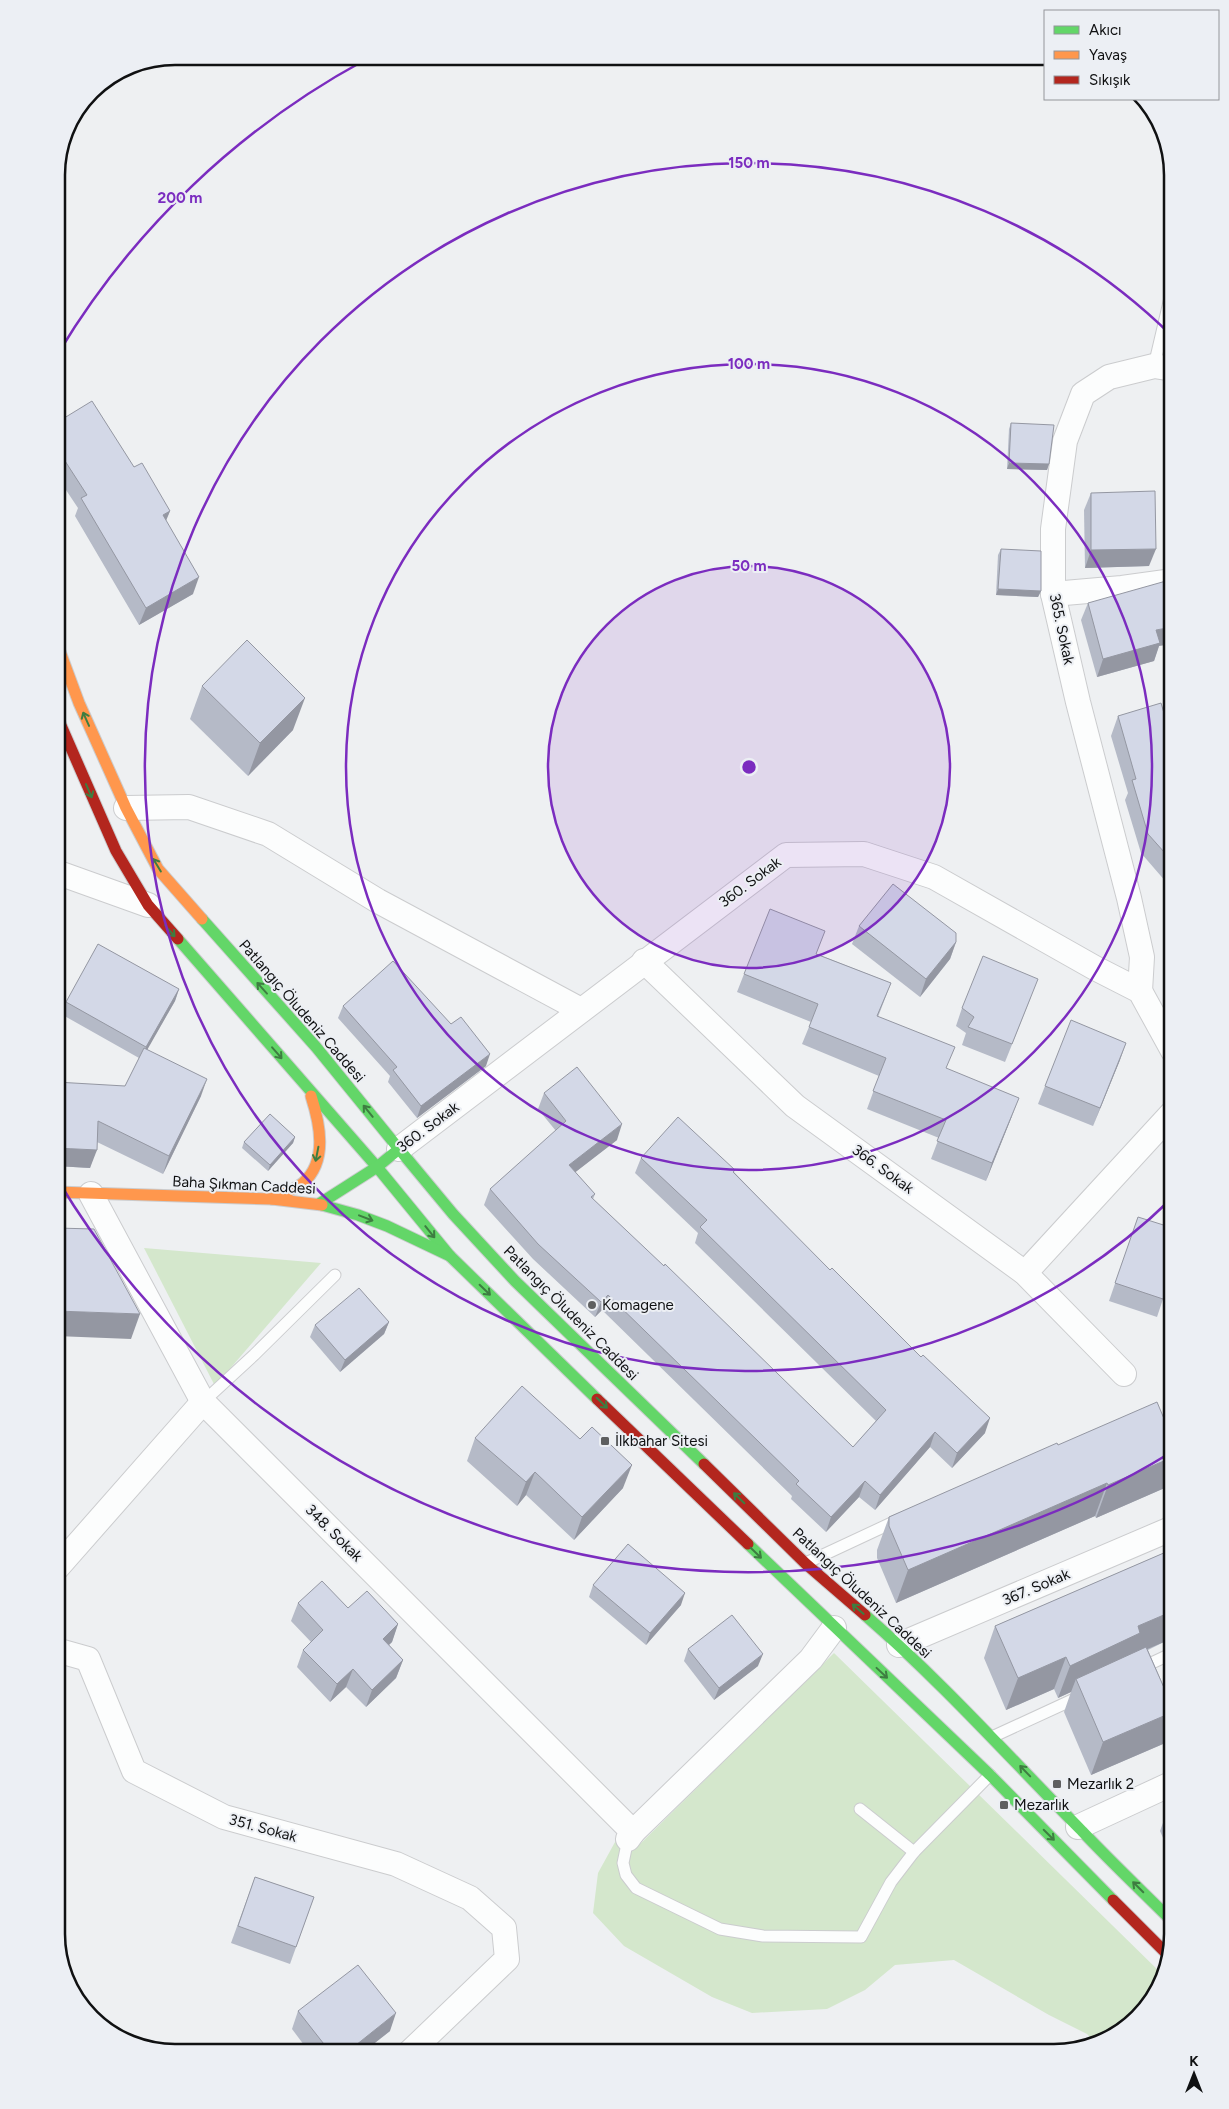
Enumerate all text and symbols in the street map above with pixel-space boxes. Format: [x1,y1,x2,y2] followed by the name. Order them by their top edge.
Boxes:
[1044,10,1219,100] legend
[1089,21,1122,39] text: Akıcı
[1089,46,1127,64] text: Yavaş
[1089,71,1131,89] text: Sıkışık
[728,154,770,172] text: 150 m
[158,189,202,207] text: 200 m
[728,355,770,373] text: 100 m
[731,557,767,575] text: 50 m
[1046,592,1078,667] street label: 365. Sokak
[81,712,91,727] one-way arrow
[740,758,758,776] centre of rings
[85,783,95,798] one-way arrow
[715,852,785,911] street label: 360. Sokak
[151,858,161,872] one-way arrow
[164,924,175,937] one-way arrow
[235,936,369,1086] street label: Patlangıç Öludeniz Caddesi
[256,981,268,994] one-way arrow
[272,1046,283,1059] one-way arrow
[393,1097,463,1156] street label: 360. Sokak
[363,1105,374,1118] one-way arrow
[849,1141,918,1198] street label: 366. Sokak
[312,1146,322,1162] one-way arrow
[172,1172,316,1198] street label: Baha Şıkman Caddesi
[358,1214,373,1223] one-way arrow
[424,1225,436,1238] one-way arrow
[500,1242,642,1384] street label: Patlangıç Öludeniz Caddesi
[479,1284,491,1296] one-way arrow
[602,1296,674,1314] place label: Komagene
[586,1299,598,1311] marker: Komagene
[595,1397,608,1409] one-way arrow
[615,1432,708,1450] place label: İlkbahar Sitesi
[599,1435,611,1447] marker: İlkbahar Sitesi
[733,1492,746,1504] one-way arrow
[302,1501,367,1566] street label: 348. Sokak
[789,1524,935,1662] street label: Patlangıç Öludeniz Caddesi
[750,1547,763,1559] one-way arrow
[1000,1564,1073,1609] street label: 367. Sokak
[852,1604,865,1615] one-way arrow
[876,1667,888,1679] one-way arrow
[1019,1766,1031,1778] one-way arrow
[1067,1775,1134,1793] place label: Mezarlık 2
[1051,1778,1063,1790] marker: Mezarlık 2
[1014,1796,1070,1814] place label: Mezarlık
[998,1799,1010,1811] marker: Mezarlık
[227,1810,300,1846] street label: 351. Sokak
[1043,1829,1055,1841] one-way arrow
[1132,1881,1144,1894] one-way arrow
[1169,2049,1219,2099] north arrow
[1189,2053,1199,2070] text: K

